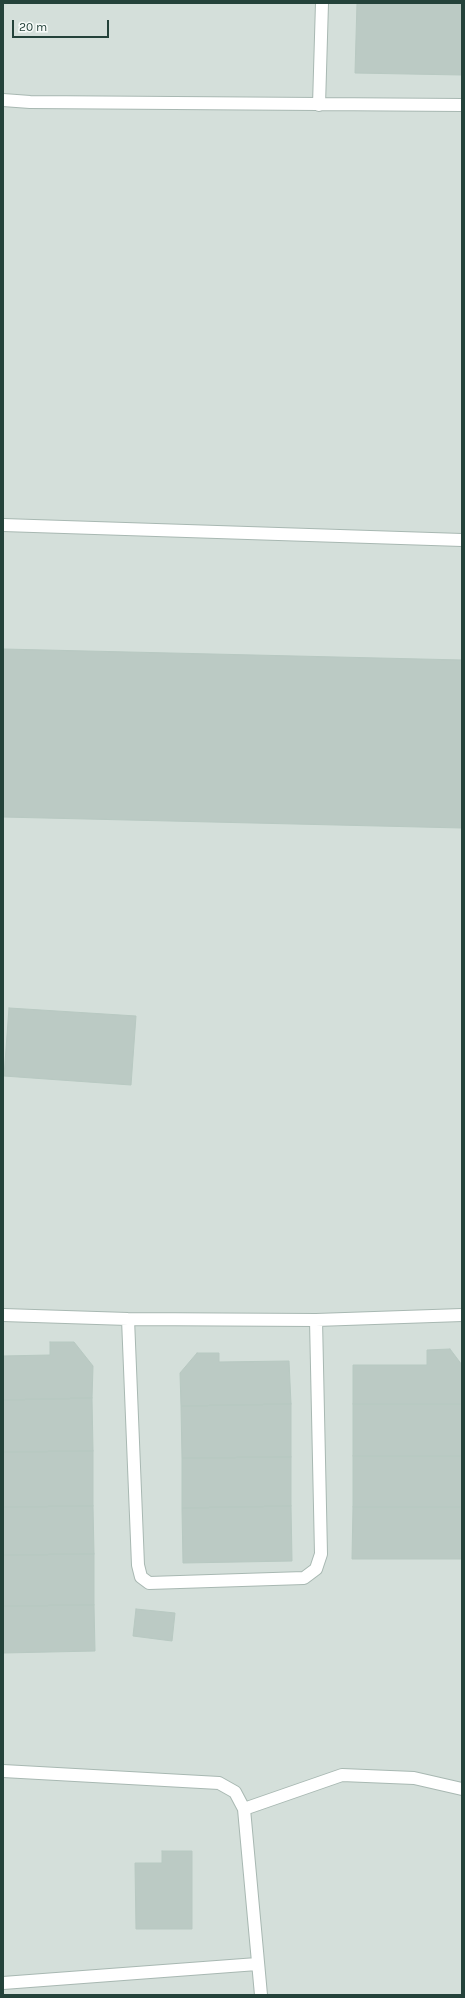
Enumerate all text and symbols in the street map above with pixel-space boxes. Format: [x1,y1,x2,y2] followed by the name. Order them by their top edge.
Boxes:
[14,12,111,38] scale bar
[19,20,47,34] text: 20 m

